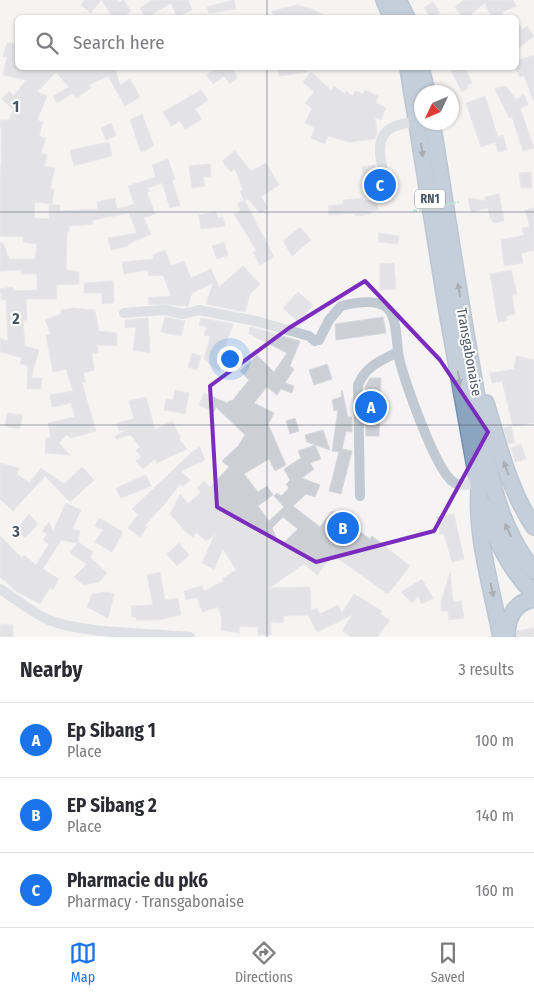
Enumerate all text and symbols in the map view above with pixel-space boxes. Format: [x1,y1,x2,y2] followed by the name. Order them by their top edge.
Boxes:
[15,15,519,70] search box
[33,29,61,57] icon: search
[73,31,165,54] text: Search here
[414,85,459,130] north arrow
[13,97,19,116] text: 1
[418,142,426,158] one-way arrow
[364,166,396,204] pin: C
[415,190,445,208] road number: RN1
[454,281,462,297] one-way arrow
[453,307,485,398] street label: Transgabonaise
[11,309,20,328] text: 2
[217,346,243,372] your location
[455,370,463,386] one-way arrow
[355,388,387,426] pin: A
[502,460,509,475] one-way arrow
[327,509,359,547] pin: B
[11,522,20,541] text: 3
[504,523,512,537] one-way arrow
[488,582,496,598] one-way arrow
[20,657,82,683] text: Nearby
[458,660,514,679] text: 3 results
[67,719,156,742] text: Ep Sibang 1
[32,731,40,750] text: A
[475,731,514,750] text: 100 m
[67,742,102,761] text: Place
[67,794,157,817] text: EP Sibang 2
[32,806,40,825] text: B
[476,806,514,825] text: 140 m
[67,817,102,836] text: Place
[67,869,208,892] text: Pharmacie du pk6
[32,881,40,900] text: C
[475,881,514,900] text: 160 m
[67,892,244,911] text: Pharmacy · Transgabonaise
[69,939,97,986] tab: Map
[235,939,293,986] tab: Directions
[431,939,465,986] tab: Saved

